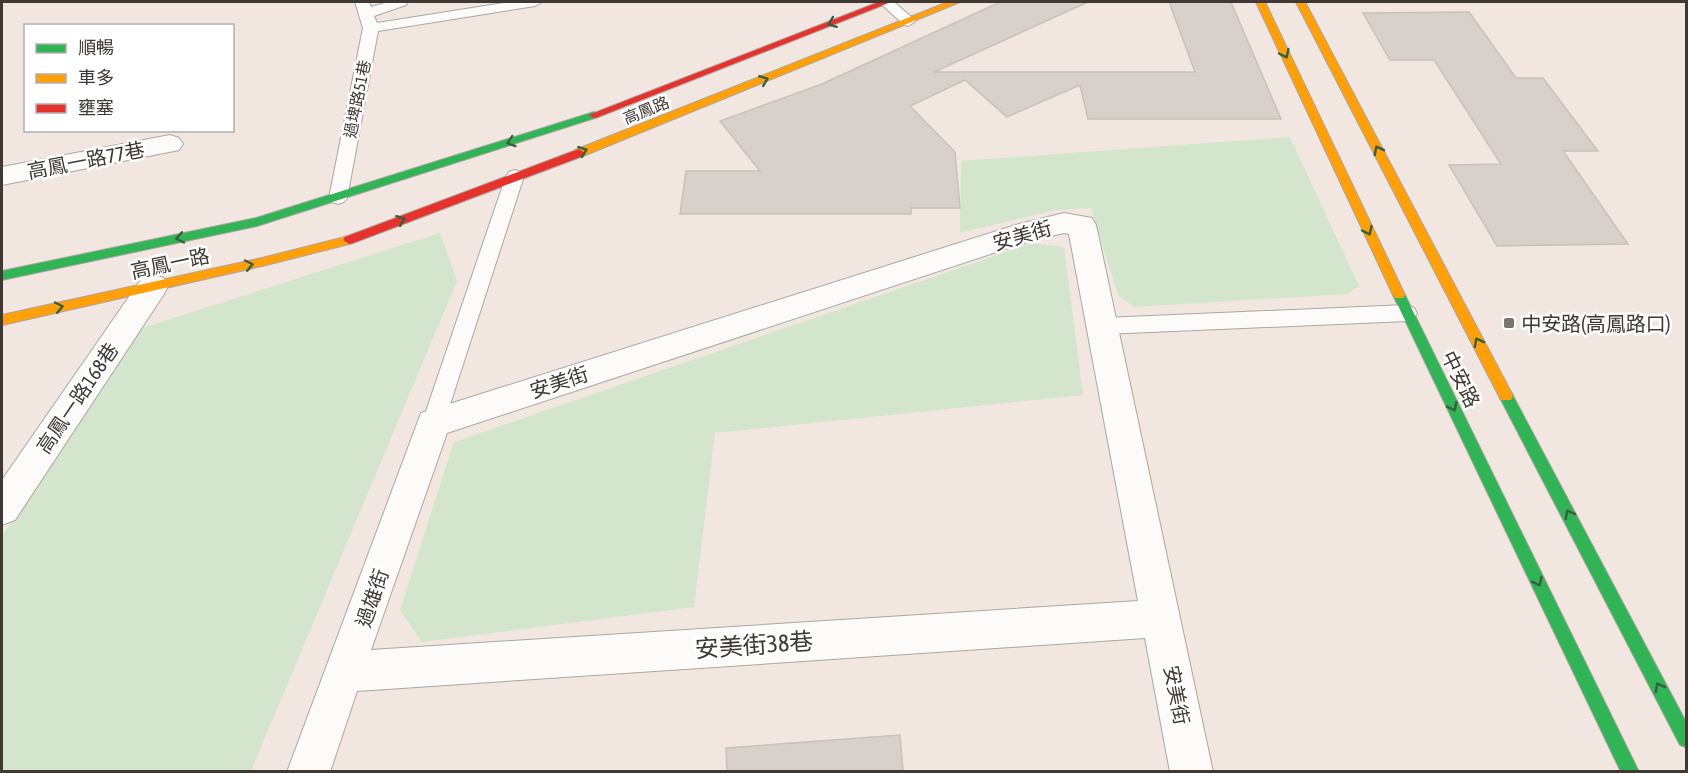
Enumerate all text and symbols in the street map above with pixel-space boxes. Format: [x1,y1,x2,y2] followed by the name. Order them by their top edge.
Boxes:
[827,16,838,28] one-way arrow
[24,24,234,132] legend
[78,37,114,58] text: 順暢
[1278,48,1290,59] one-way arrow
[341,58,373,140] street label: 過埤路51巷
[78,67,114,88] text: 車多
[758,75,769,87] one-way arrow
[620,93,672,127] street label: 高鳳路
[78,97,114,118] text: 壅塞
[506,134,517,147] one-way arrow
[25,137,147,183] street label: 高鳳一路77巷
[577,146,588,159] one-way arrow
[1374,146,1385,157] one-way arrow
[394,215,405,227] one-way arrow
[990,216,1054,254] street label: 安美街
[1361,224,1373,235] one-way arrow
[175,231,185,244] one-way arrow
[128,243,212,283] street label: 高鳳一路
[244,259,254,272] one-way arrow
[53,301,63,314] one-way arrow
[1521,312,1671,335] place label: 中安路(高鳳路口)
[1502,316,1516,330] marker: 中安路(高鳳路口)
[1474,337,1486,348] one-way arrow
[32,338,122,458] street label: 高鳳一路168巷
[1438,347,1484,411] street label: 中安路
[527,362,591,402] street label: 安美街
[1445,400,1457,411] one-way arrow
[1565,510,1576,521] one-way arrow
[351,566,393,630] street label: 過雄街
[1530,576,1542,587] one-way arrow
[694,627,814,663] street label: 安美街38巷
[1160,663,1194,727] street label: 安美街
[1655,683,1666,694] one-way arrow

